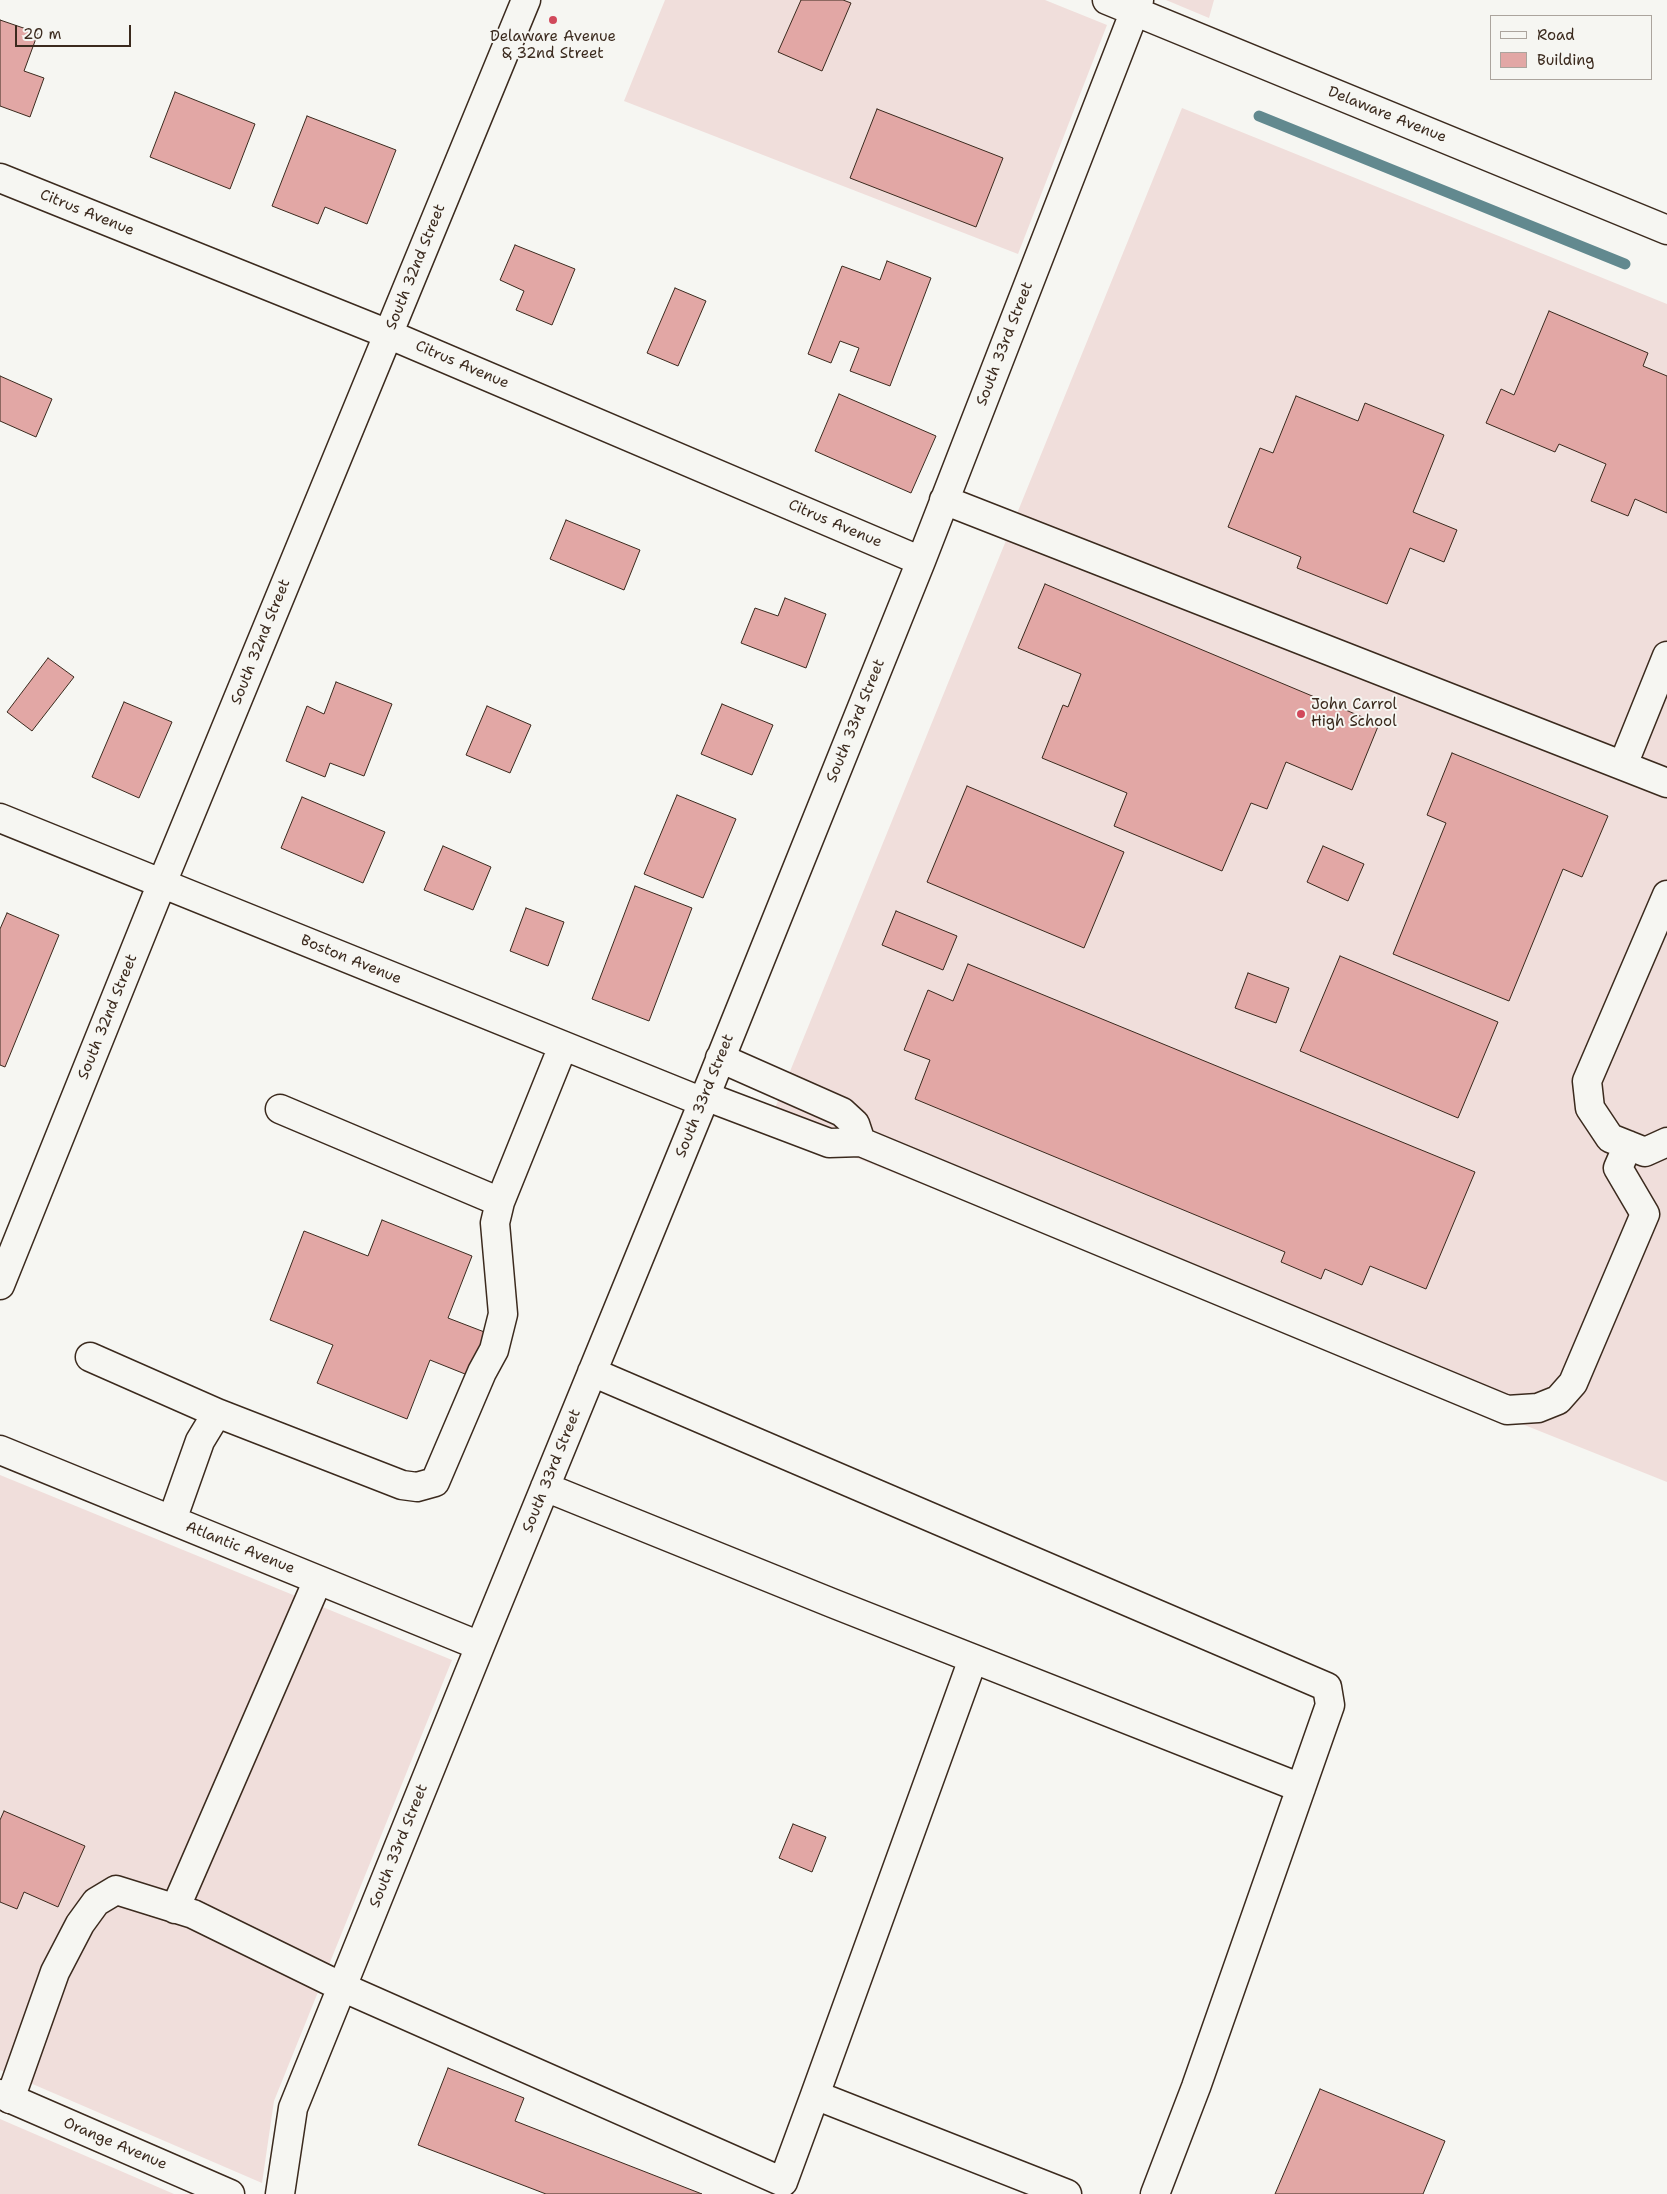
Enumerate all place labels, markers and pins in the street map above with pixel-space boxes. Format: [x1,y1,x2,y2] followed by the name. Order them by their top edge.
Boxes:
[547,14,559,26] marker: Delaware Avenue & 32nd Street
[490,28,616,63] place label: Delaware Avenue & 32nd Street
[1311,696,1397,731] place label: John Carrol High School
[1295,708,1307,720] marker: John Carrol High School

